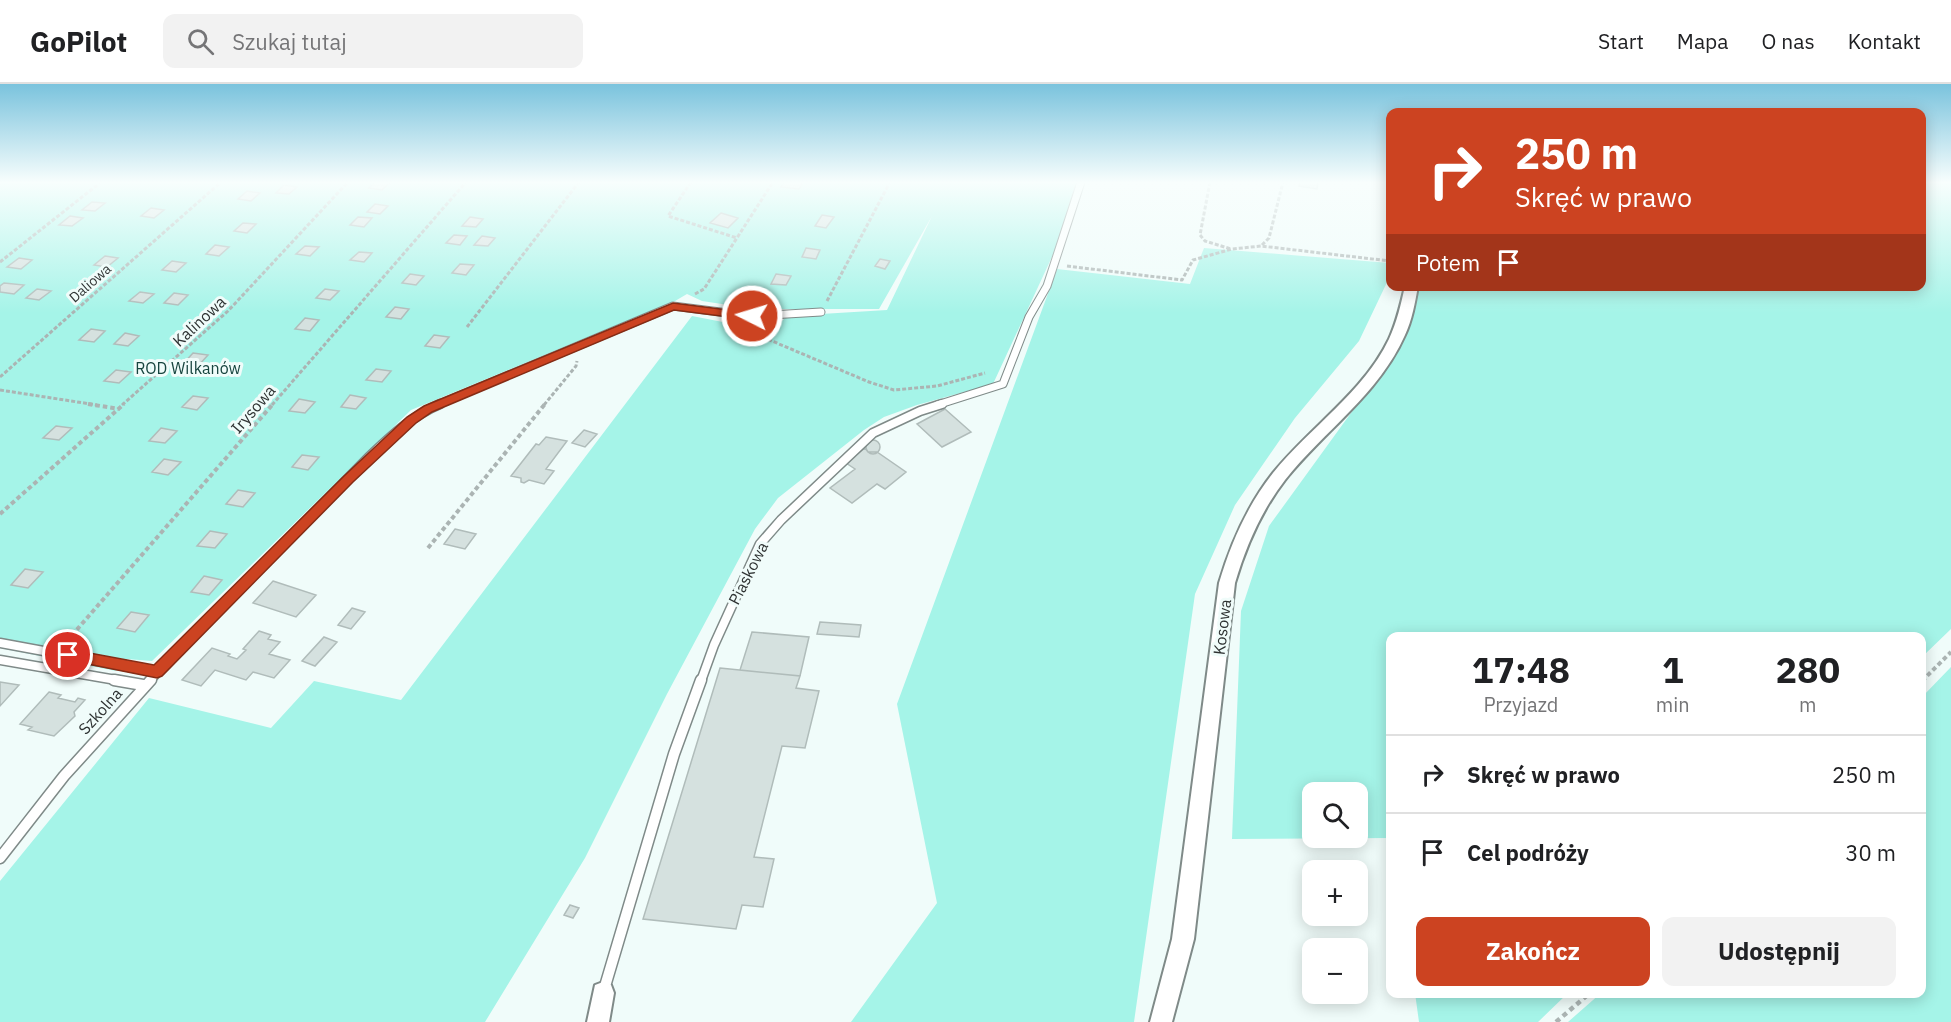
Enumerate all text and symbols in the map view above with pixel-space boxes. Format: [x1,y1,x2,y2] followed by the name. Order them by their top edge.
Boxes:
[163,14,583,68] search box
[30,23,127,60] text: GoPilot
[184,25,217,58] icon: search
[232,27,347,56] text: Szukaj tutaj
[1598,27,1644,55] text: Start
[1677,27,1729,55] text: Mapa
[1762,27,1815,55] text: O nas
[1848,27,1921,55] text: Kontakt
[1515,126,1638,181] text: 250 m
[1416,132,1494,210] icon: right
[1515,179,1692,214] text: Skręć w prawo
[1492,246,1525,279] icon: arrive
[1416,248,1480,277] text: Potem
[65,259,115,306] street label: Daliowa
[720,284,784,348] position arrow
[168,291,230,351] street label: Kalinowa
[135,358,241,378] park label: ROD Wilkanów
[227,380,280,437] street label: Irysowa
[724,538,772,608] street label: Piaskowa
[1209,598,1235,656] street label: Kosowa
[42,629,93,680] pin
[51,638,84,671] icon: arrive
[1472,646,1570,693] text: 17:48
[1662,646,1684,693] text: 1
[1775,646,1840,693] text: 280
[74,683,126,738] street label: Szkolna
[1483,691,1558,718] text: Przyjazd
[1656,691,1690,718] text: min
[1799,691,1817,718] text: m
[1416,758,1449,791] icon: right
[1467,760,1620,789] text: Skręć w prawo
[1832,760,1896,789] text: 250 m
[1302,782,1368,1004] map controls
[1302,782,1368,848] button: search
[1416,836,1449,869] icon: arrive
[1467,838,1589,867] text: Cel podróży
[1845,838,1896,867] text: 30 m
[1302,860,1368,926] button: +
[1416,917,1650,986] button: Zakończ
[1662,917,1896,986] button: Udostępnij
[1302,938,1368,1004] button: −

